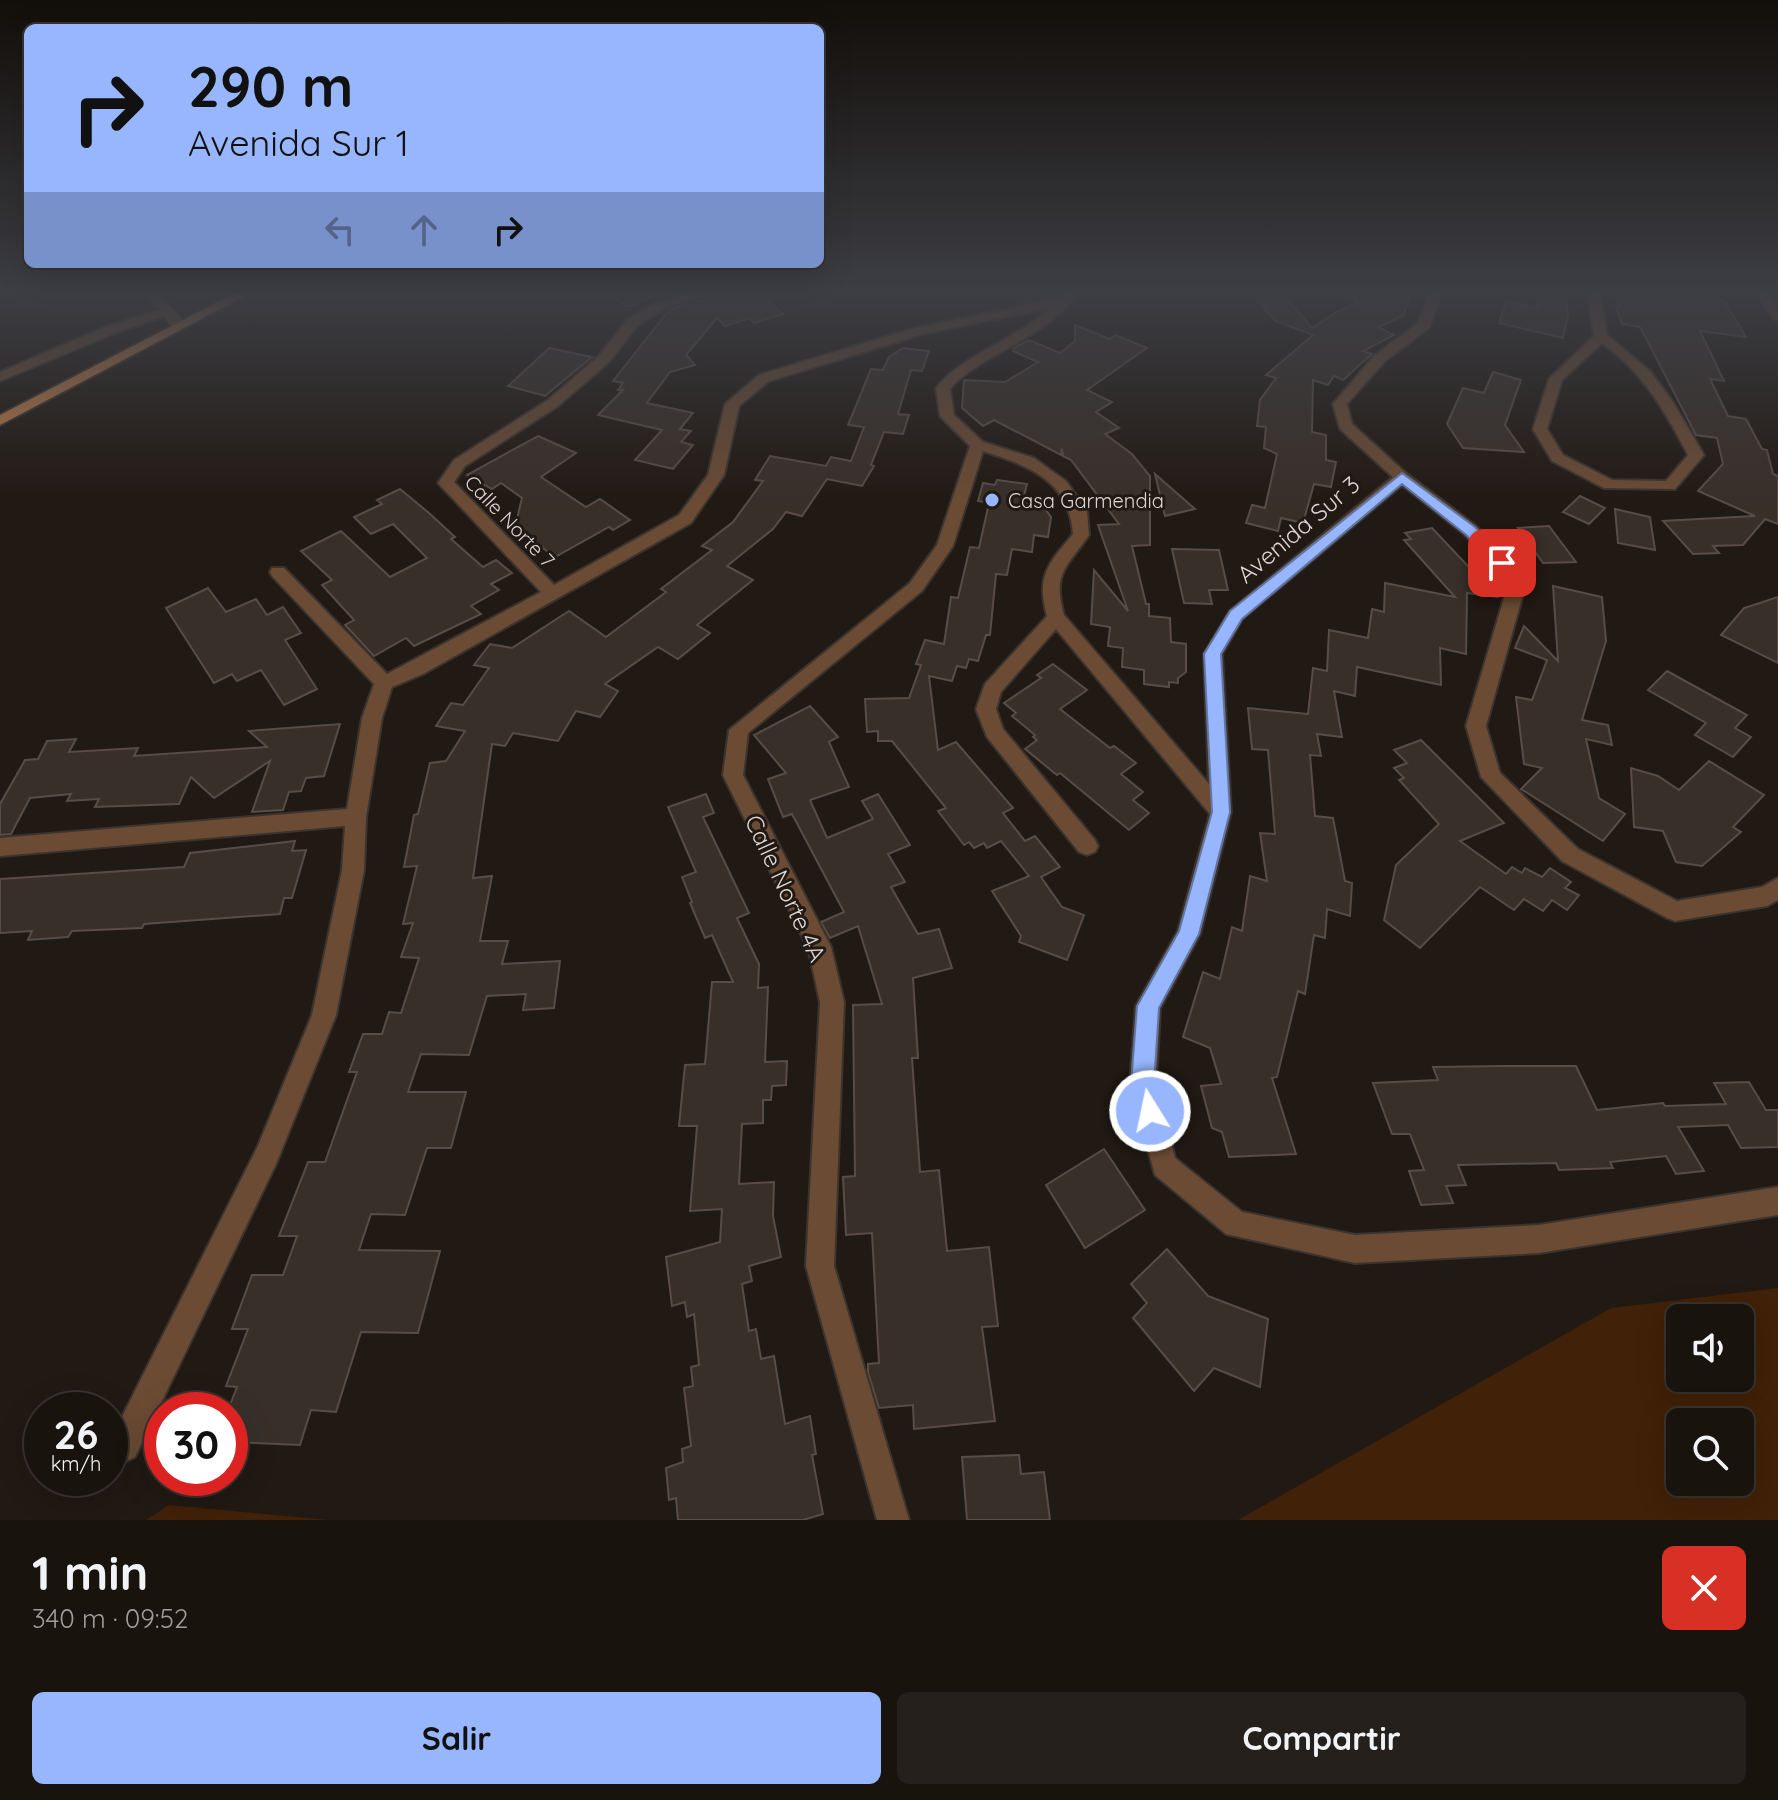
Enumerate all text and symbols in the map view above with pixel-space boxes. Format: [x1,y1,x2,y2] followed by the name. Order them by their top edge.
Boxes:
[188,51,353,121] text: 290 m
[56,56,160,160] icon: right
[188,120,409,165] text: Avenida Sur 1
[318,208,362,252] icon: left
[402,208,446,252] icon: ahead
[486,208,530,252] icon: right
[1230,469,1366,589] street label: Avenida Sur 3
[460,470,560,572] street label: Calle Norte 7
[1008,488,1164,513] place label: Casa Garmendia
[983,491,1001,509] marker: Casa Garmendia
[1468,529,1536,597] pin
[1480,541,1524,585] icon: arrive
[739,810,833,966] street label: Calle Norte 4A
[1108,1069,1192,1153] position arrow
[1666,1304,1754,1496] map controls
[1666,1304,1754,1392] button: sound
[144,1392,248,1496] speed limit sign: 30
[1666,1408,1754,1496] button: search
[54,1409,98,1459] text: 26
[51,1451,101,1476] text: km/h
[32,1542,148,1602] text: 1 min
[1662,1546,1746,1630] button: close
[32,1602,188,1635] text: 340 m · 09:52
[32,1692,881,1784] button: Salir
[897,1692,1746,1784] button: Compartir

